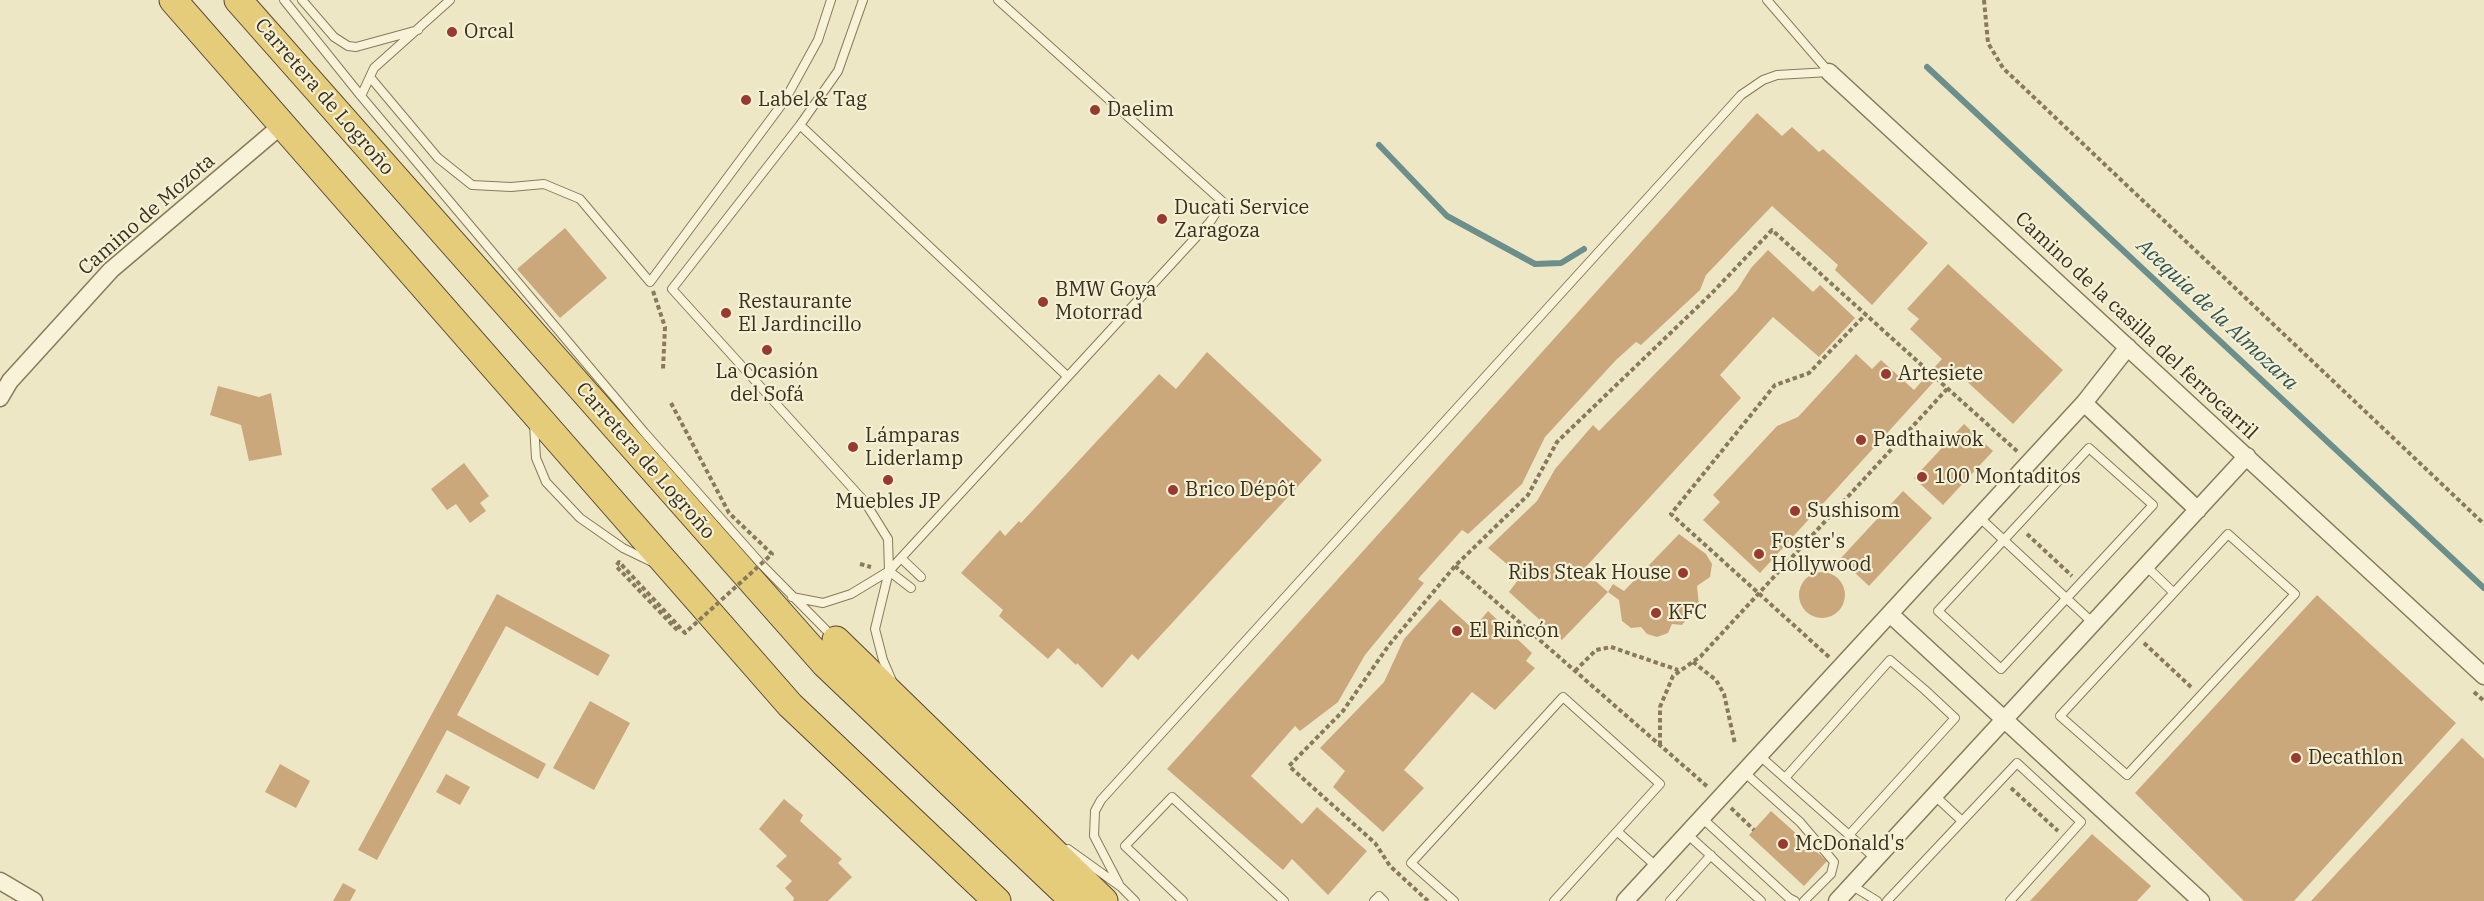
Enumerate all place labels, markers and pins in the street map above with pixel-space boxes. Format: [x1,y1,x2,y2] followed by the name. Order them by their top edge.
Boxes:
[464,20,514,44] place label: Orcal
[445,25,459,39] marker: Orcal
[758,88,867,112] place label: Label & Tag
[739,93,753,107] marker: Label & Tag
[1107,98,1174,122] place label: Daelim
[1088,103,1102,117] marker: Daelim
[1174,196,1309,243] place label: Ducati Service Zaragoza
[1155,212,1169,226] marker: Ducati Service Zaragoza
[1055,278,1157,325] place label: BMW Goya Motorrad
[738,290,861,337] place label: Restaurante El Jardincillo
[1036,295,1050,309] marker: BMW Goya Motorrad
[719,306,733,320] marker: Restaurante El Jardincillo
[760,343,774,357] marker: La Ocasión del Sofá
[715,360,819,407] place label: La Ocasión del Sofá
[1898,362,1983,386] place label: Artesiete
[1879,367,1893,381] marker: Artesiete
[865,424,963,471] place label: Lámparas Liderlamp
[1873,428,1983,452] place label: Padthaiwok
[1854,433,1868,447] marker: Padthaiwok
[846,440,860,454] marker: Lámparas Liderlamp
[1934,465,2081,489] place label: 100 Montaditos
[1915,470,1929,484] marker: 100 Montaditos
[881,473,895,487] marker: Muebles JP
[1185,478,1295,502] place label: Brico Dépôt
[1166,483,1180,497] marker: Brico Dépôt
[835,490,941,514] place label: Muebles JP
[1807,499,1900,523] place label: Sushisom
[1788,504,1802,518] marker: Sushisom
[1771,530,1872,577] place label: Foster's Hollywood
[1752,547,1766,561] marker: Foster's Hollywood
[1508,561,1671,585] place label: Ribs Steak House
[1676,566,1690,580] marker: Ribs Steak House
[1668,601,1707,625] place label: KFC
[1649,606,1663,620] marker: KFC
[1469,619,1559,643] place label: El Rincón
[1450,624,1464,638] marker: El Rincón
[2308,746,2403,770] place label: Decathlon
[2289,751,2303,765] marker: Decathlon
[1795,832,1905,856] place label: McDonald's
[1776,837,1790,851] marker: McDonald's

